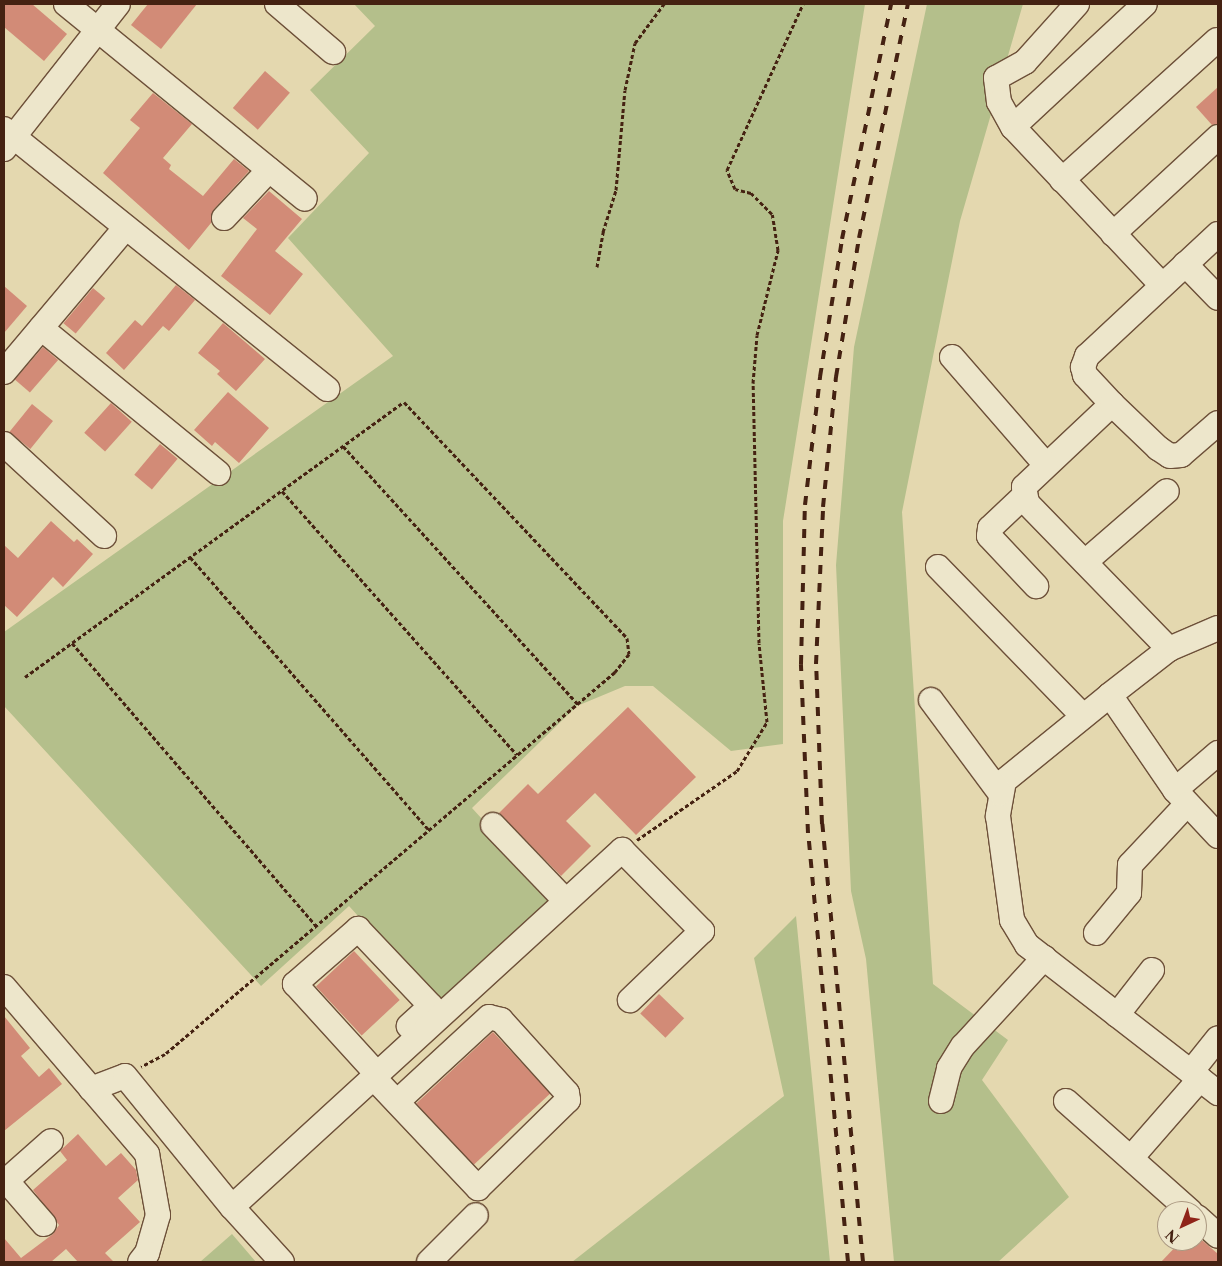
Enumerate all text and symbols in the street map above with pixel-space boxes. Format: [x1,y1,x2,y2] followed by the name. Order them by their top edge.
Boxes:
[1157,1201,1207,1251] north arrow
[1162,1226,1183,1247] text: N

